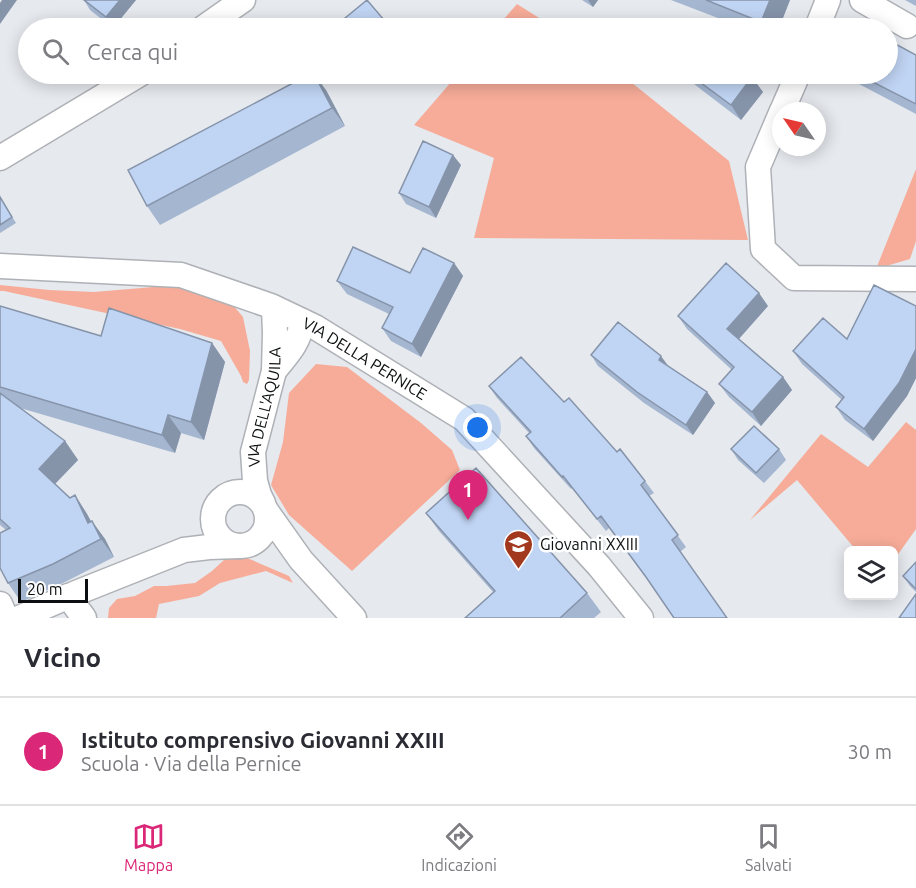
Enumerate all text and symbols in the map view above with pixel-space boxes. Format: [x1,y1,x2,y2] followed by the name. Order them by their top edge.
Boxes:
[18,18,898,84] search box
[39,35,72,68] icon: search
[87,39,178,64] text: Cerca qui
[772,102,826,156] north arrow
[300,314,430,403] street label: VIA DELLA PERNICE
[244,346,284,468] street label: VIA DELL'AQUILA
[463,413,492,442] your location
[448,470,488,520] pin: 1
[503,528,535,570] school or university icon: Giovanni XXIII
[540,535,638,553] place label: Giovanni XXIII
[844,546,898,600] map controls
[844,546,898,600] button: layers
[18,576,88,604] scale bar
[27,580,63,598] text: 20 m
[24,643,101,672] text: Vicino
[81,727,445,752] text: Istituto comprensivo Giovanni XXIII
[38,740,49,763] text: 1
[848,740,892,763] text: 30 m
[81,752,301,775] text: Scuola · Via della Pernice
[124,820,173,874] tab: Mappa
[421,820,497,874] tab: Indicazioni
[745,820,792,874] tab: Salvati

